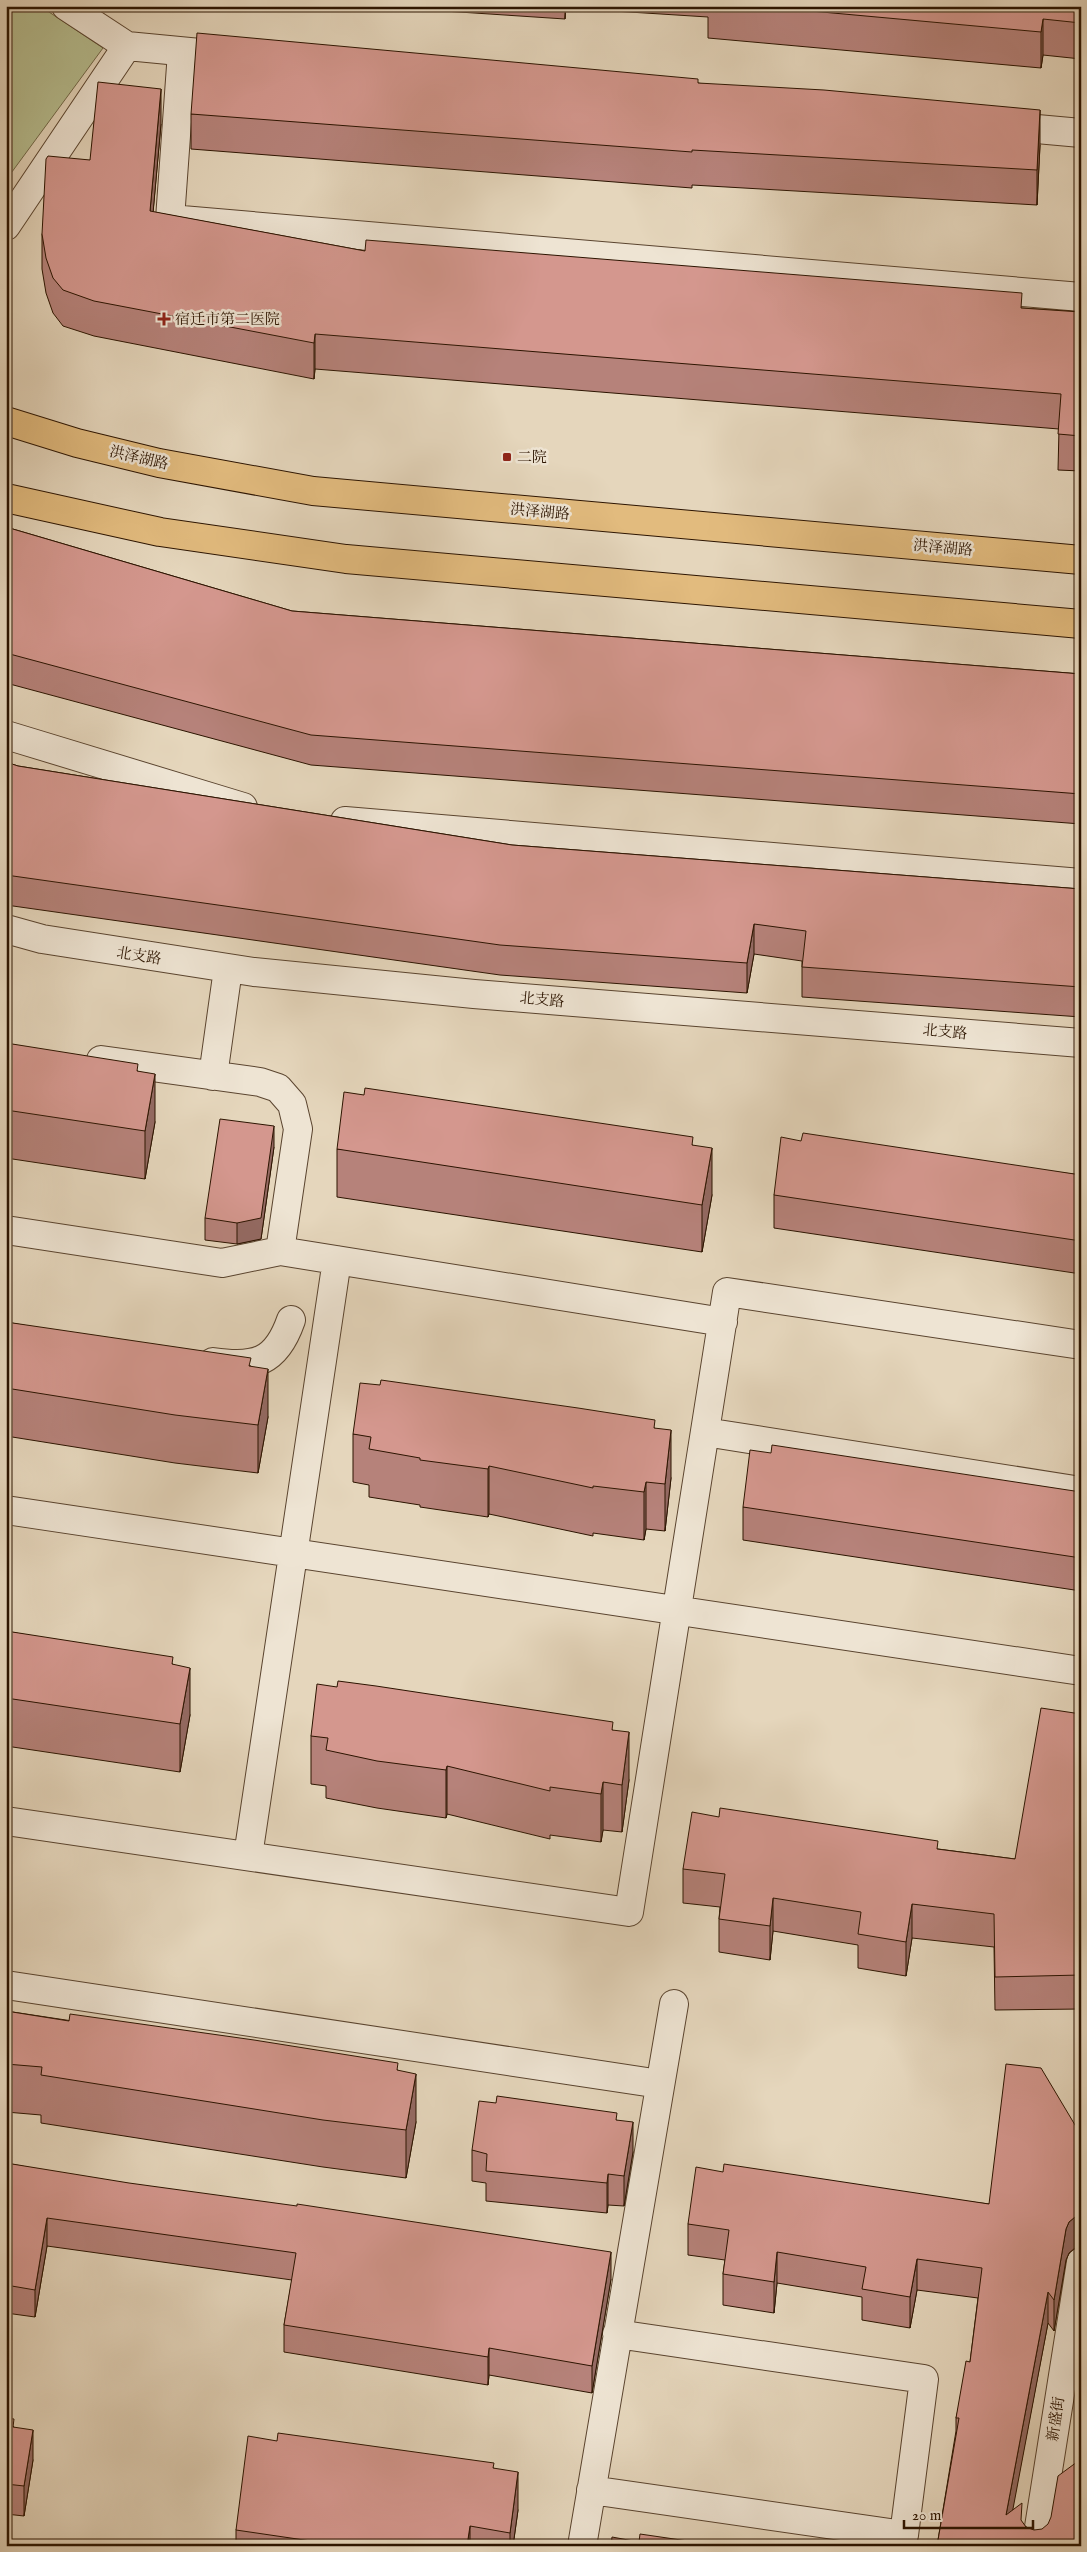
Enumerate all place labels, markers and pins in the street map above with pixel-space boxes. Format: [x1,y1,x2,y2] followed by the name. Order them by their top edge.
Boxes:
[175,310,280,329] place label: 宿迁市第二医院
[157,312,171,326] marker: 宿迁市第二医院
[517,448,547,467] place label: 二院
[501,451,513,463] marker: 二院

